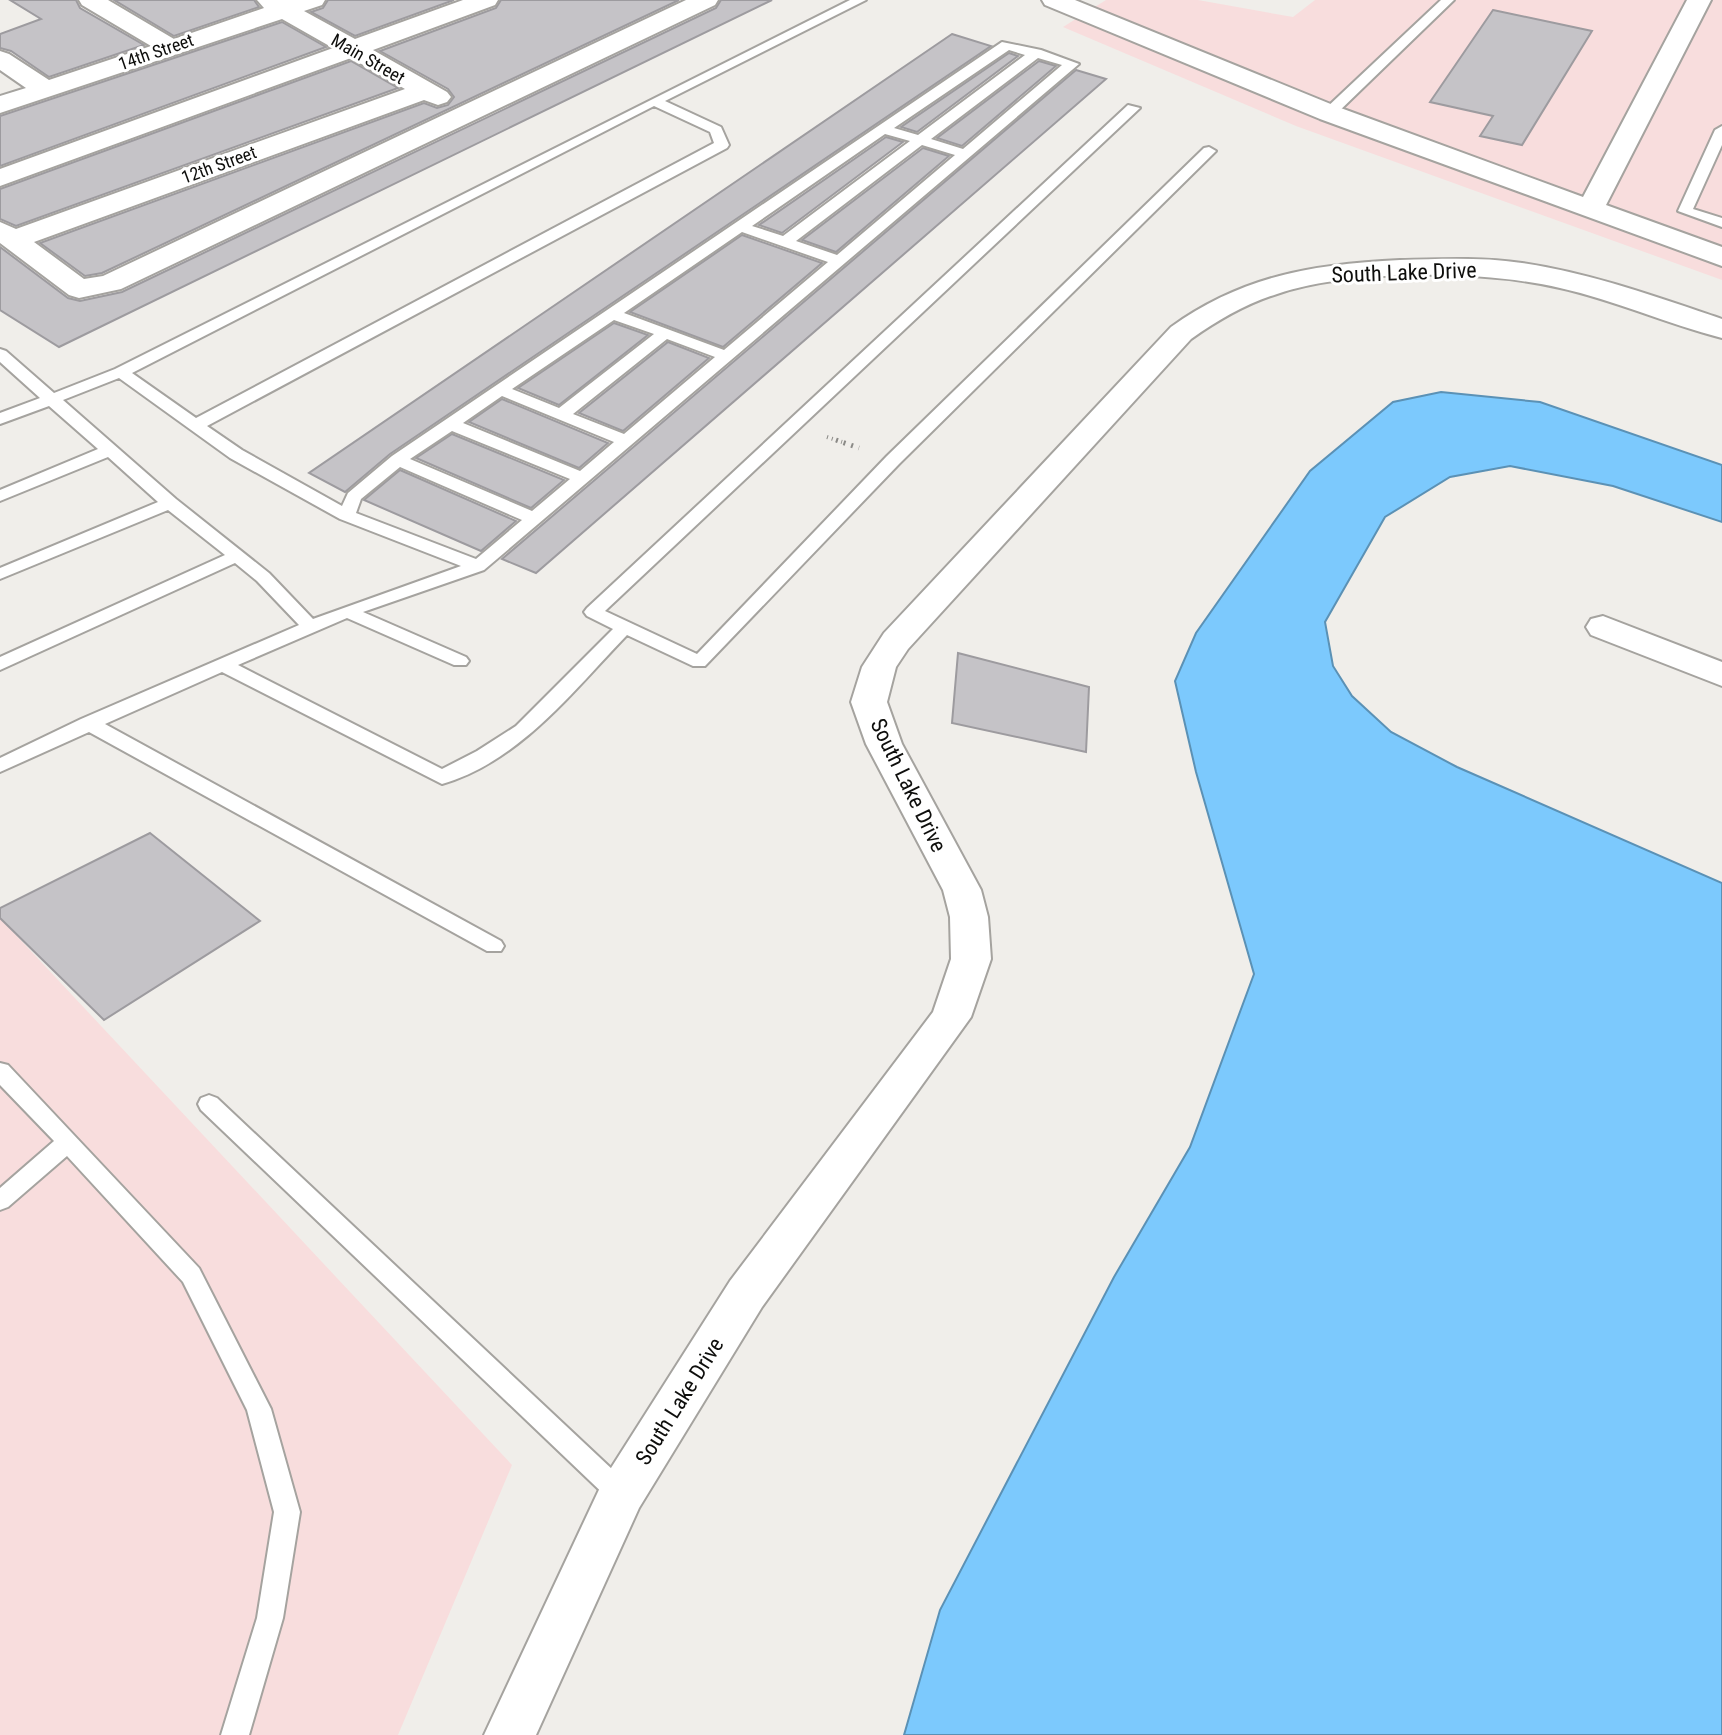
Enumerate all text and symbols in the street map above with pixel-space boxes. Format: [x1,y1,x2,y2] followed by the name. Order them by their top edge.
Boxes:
[115,29,196,74] street label: 14th Street
[328,29,409,88] street label: Main Street
[179,141,259,188] street label: 12th Street
[1331,257,1477,288] street label: South Lake Drive
[865,714,952,856] street label: South Lake Drive
[630,1333,729,1469] street label: South Lake Drive

